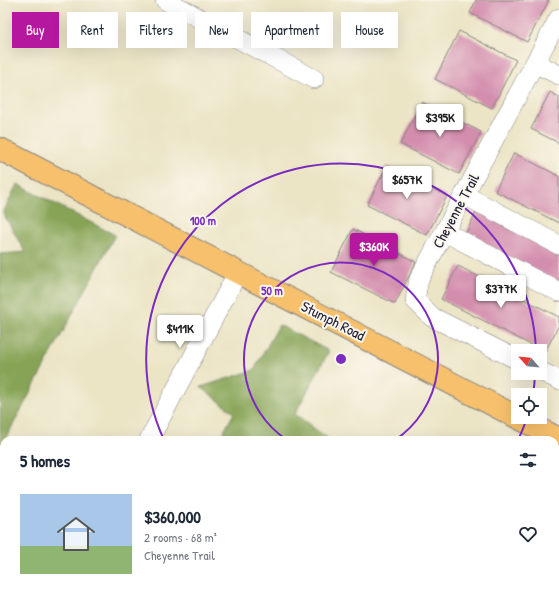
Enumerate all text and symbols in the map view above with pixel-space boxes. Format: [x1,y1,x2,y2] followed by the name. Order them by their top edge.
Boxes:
[12,12,59,48] chip: Buy
[67,12,118,48] chip: Rent
[126,12,187,48] chip: Filters
[195,12,243,48] chip: New
[251,12,333,48] chip: Apartment
[341,12,398,48] chip: House
[412,104,468,138] pin: $395K
[425,108,455,126] text: $395K
[379,166,435,200] pin: $657K
[392,170,422,188] text: $657K
[427,170,484,252] street label: Cheyenne Trail
[190,212,216,229] text: 100 m
[346,233,402,267] pin: $360K
[359,237,389,255] text: $360K
[473,275,529,309] pin: $377K
[485,279,517,297] text: $377K
[261,282,283,299] text: 50 m
[298,296,369,346] street label: Stumph Road
[152,315,208,349] pin: $411K
[166,319,194,337] text: $411K
[511,344,547,380] north arrow
[511,344,547,424] map controls
[334,352,348,366] centre of rings
[511,388,547,424] button: locate
[20,449,70,472] text: 5 homes
[517,449,539,471] icon: filters
[144,505,201,528] text: $360,000
[52,510,100,558] icon: home
[517,523,539,545] icon: heart
[144,528,217,546] text: 2 rooms · 68 m²
[144,546,215,564] text: Cheyenne Trail

